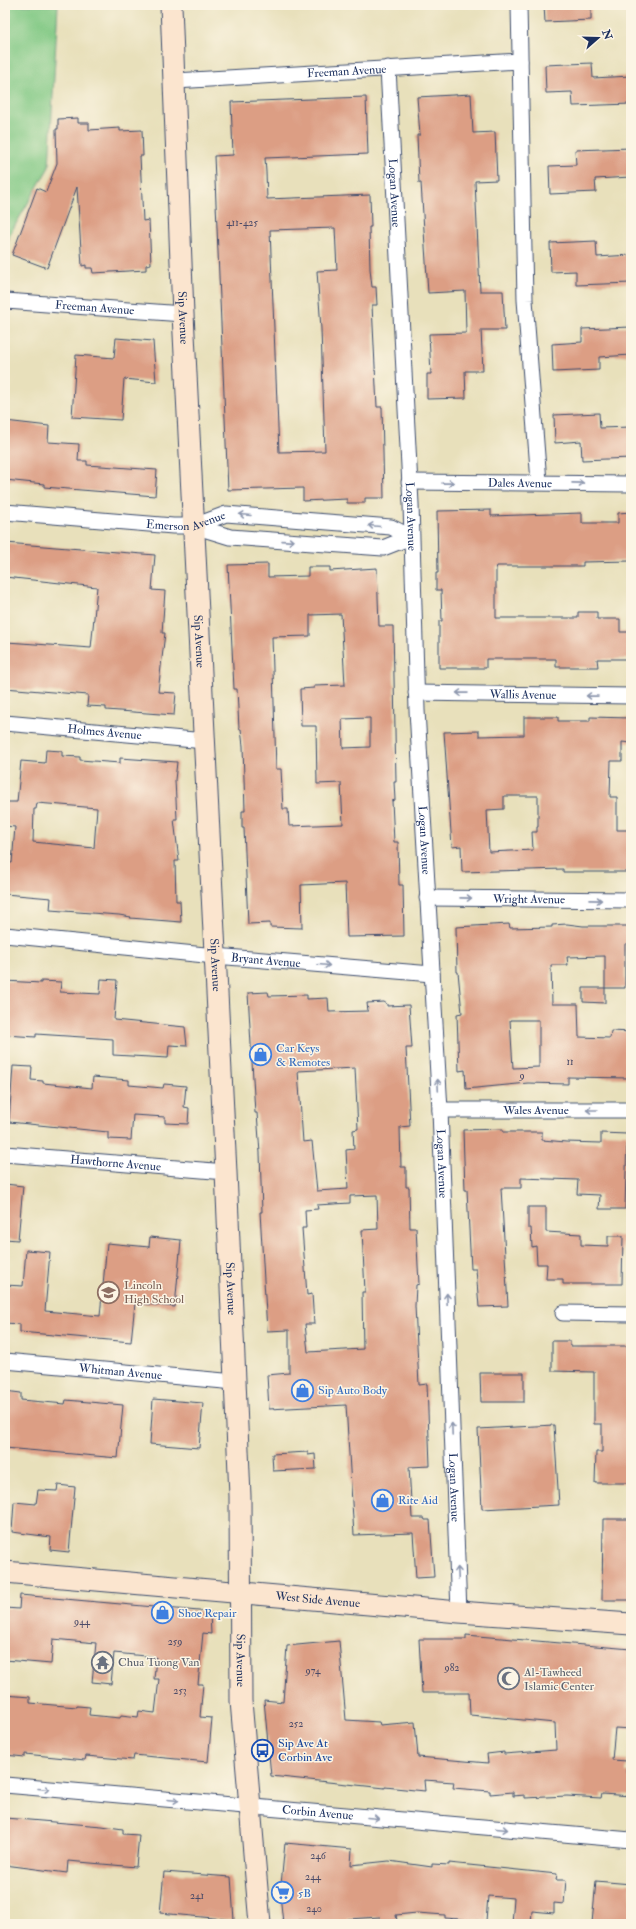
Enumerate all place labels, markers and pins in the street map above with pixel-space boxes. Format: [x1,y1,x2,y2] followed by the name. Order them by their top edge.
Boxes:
[276,1041,330,1070] place label: Car Keys & Remotes
[248,1042,274,1068] shop icon: Car Keys & Remotes
[124,1278,184,1307] place label: Lincoln High School
[96,1279,122,1305] school or university icon: Lincoln High School
[290,1377,316,1403] shop icon: Sip Auto Body
[318,1383,388,1398] place label: Sip Auto Body
[369,1487,395,1513] shop icon: Rite Aid
[398,1493,438,1508] place label: Rite Aid
[150,1600,176,1626] shop icon: Shoe Repair
[178,1606,237,1621] place label: Shoe Repair
[90,1649,116,1675] temple icon: Chua Tuong Van
[118,1655,200,1670] place label: Chua Tuong Van
[523,1665,595,1694] place label: Al-Tawheed Islamic Center
[495,1666,521,1692] mosque icon: Al-Tawheed Islamic Center
[278,1736,332,1765] place label: Sip Ave At Corbin Ave
[250,1737,276,1763] bus stop icon: Sip Ave At Corbin Ave
[269,1880,295,1906] supermarket icon: 5B
[298,1886,311,1901] place label: 5B

